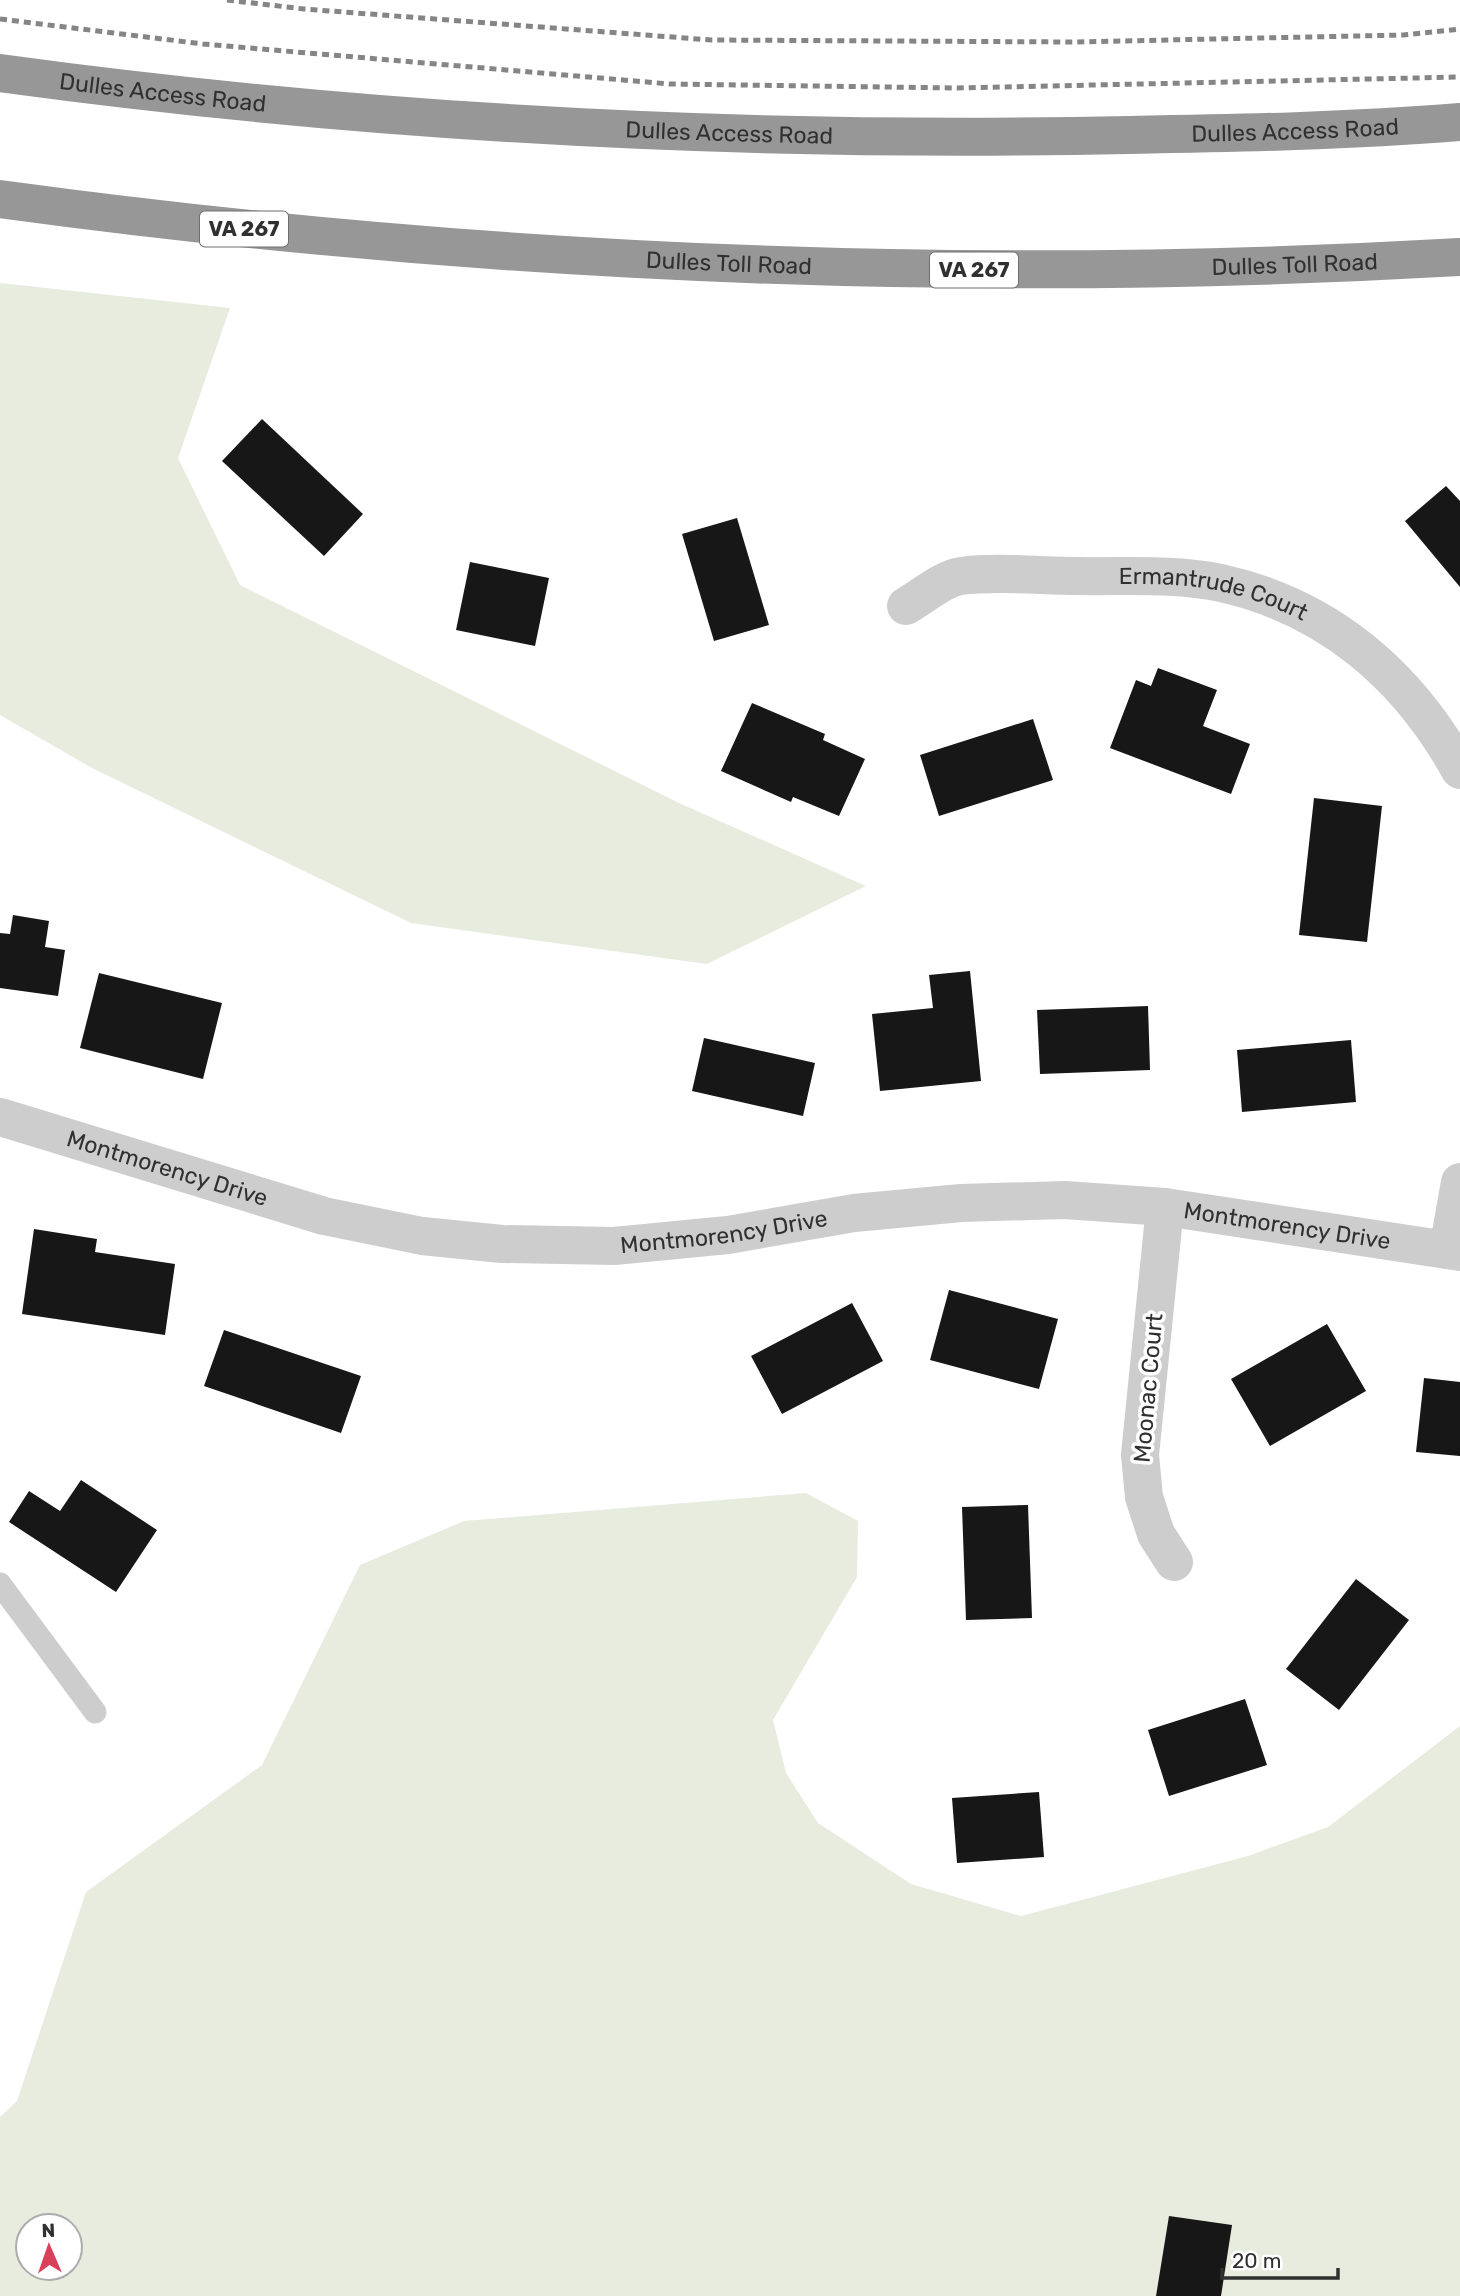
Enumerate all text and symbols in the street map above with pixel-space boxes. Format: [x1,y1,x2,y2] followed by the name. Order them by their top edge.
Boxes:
[58,67,267,118] street label: Dulles Access Road
[1191,112,1400,148] street label: Dulles Access Road
[625,115,833,150] street label: Dulles Access Road
[200,212,288,246] road number: VA 267
[645,246,812,280] street label: Dulles Toll Road
[1211,247,1378,281] street label: Dulles Toll Road
[930,252,1018,288] road number: VA 267
[1119,562,1313,627] street label: Ermantrude Court
[63,1124,271,1212] street label: Montmorency Drive
[1182,1196,1392,1255] street label: Montmorency Drive
[619,1204,830,1259] street label: Montmorency Drive
[1128,1312,1168,1464] street label: Moonac Court
[14,2212,84,2282] north arrow
[41,2219,56,2242] text: N
[1222,2236,1338,2280] scale bar
[1232,2248,1281,2273] text: 20 m

